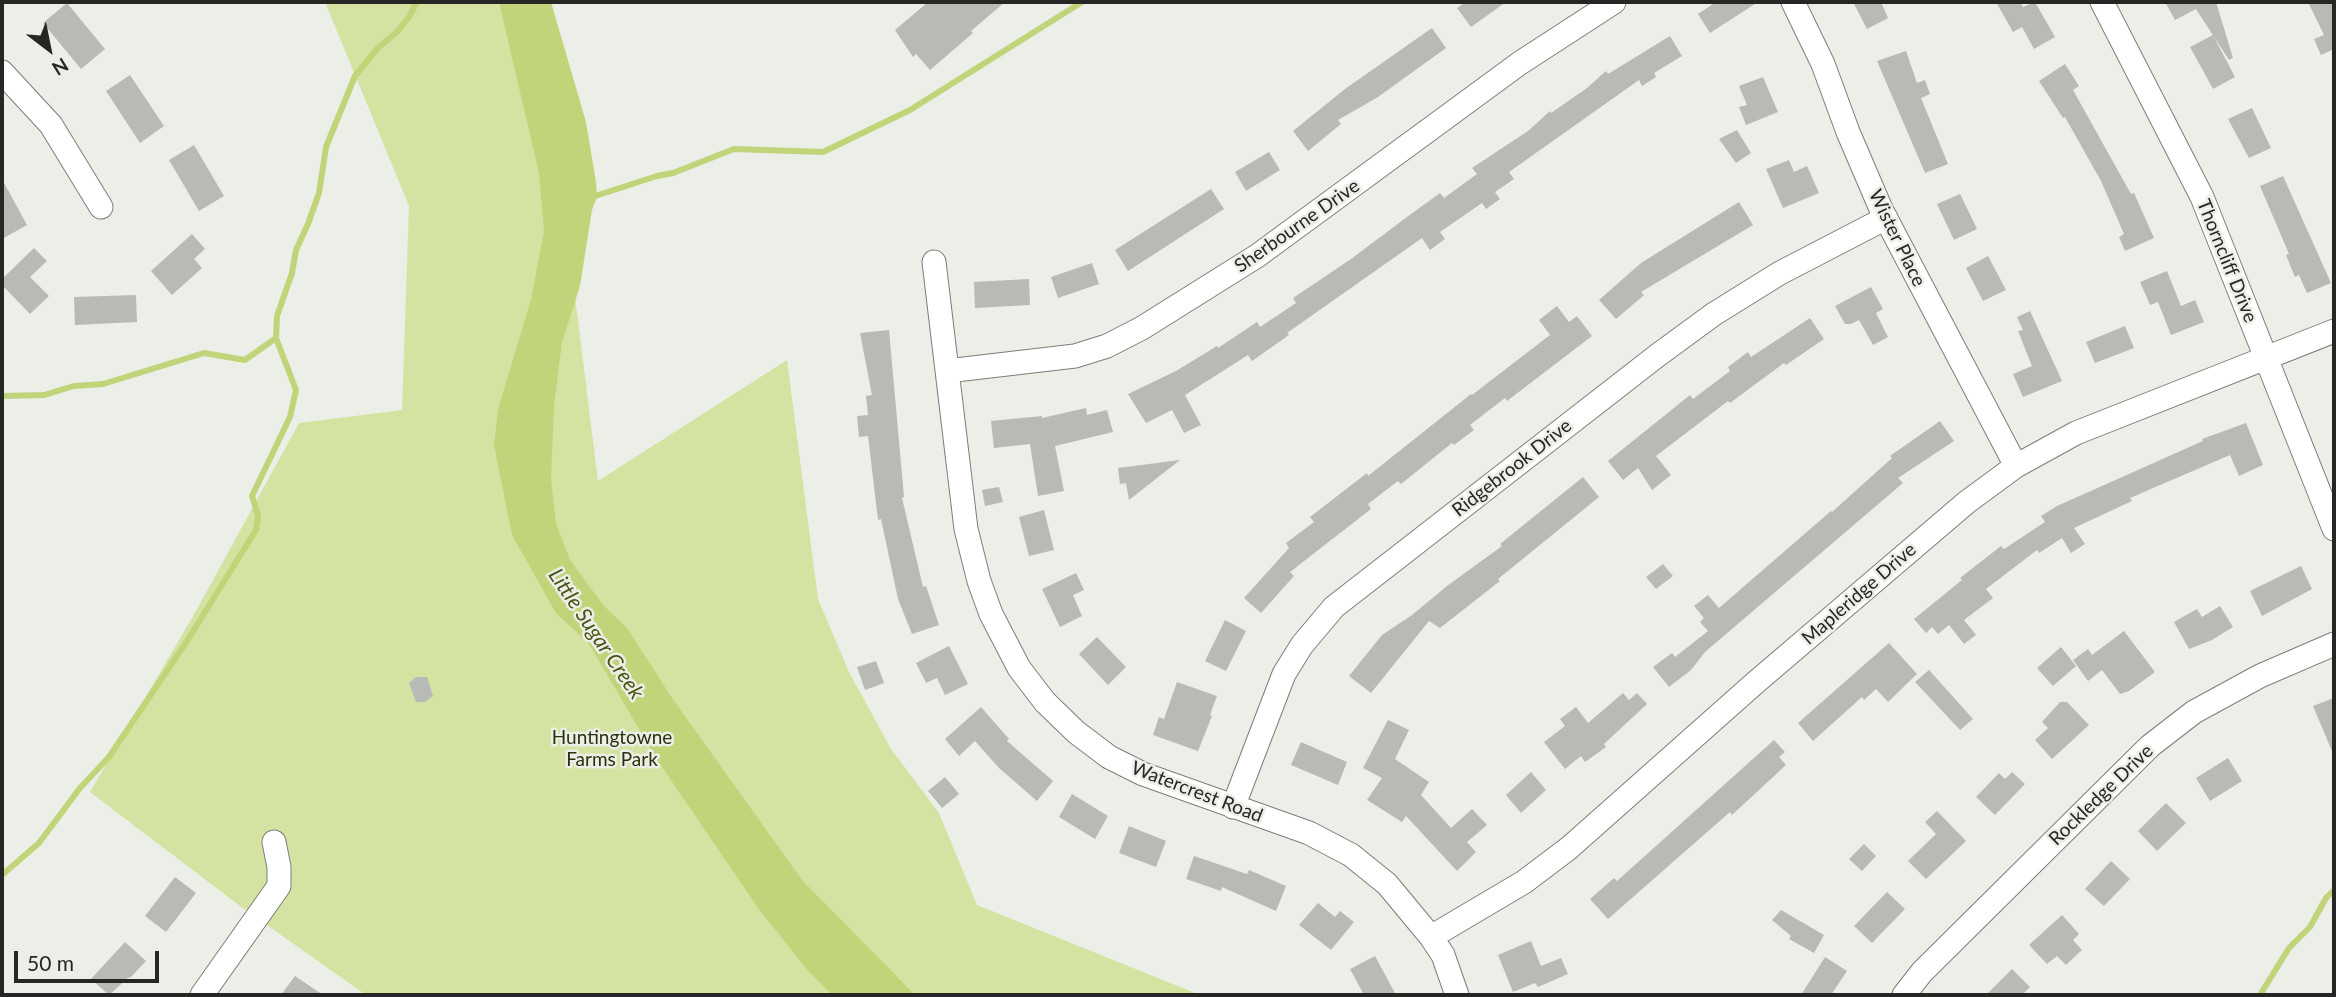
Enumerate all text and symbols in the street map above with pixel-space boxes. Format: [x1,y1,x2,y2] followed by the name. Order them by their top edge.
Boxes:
[14,14,84,84] north arrow
[48,54,73,81] text: N
[1230,174,1364,278] street label: Sherbourne Drive
[1864,186,1930,290] street label: Wister Place
[2192,196,2262,326] street label: Thorncliff Drive
[1448,414,1576,522] street label: Ridgebrook Drive
[1797,538,1921,650] street label: Mapleridge Drive
[543,564,649,704] water label: Little Sugar Creek
[552,727,672,771] park label: Huntingtowne Farms Park
[2044,740,2158,850] street label: Rockledge Drive
[1128,756,1266,828] street label: Watercrest Road
[18,937,163,981] scale bar
[27,950,74,975] text: 50 m

